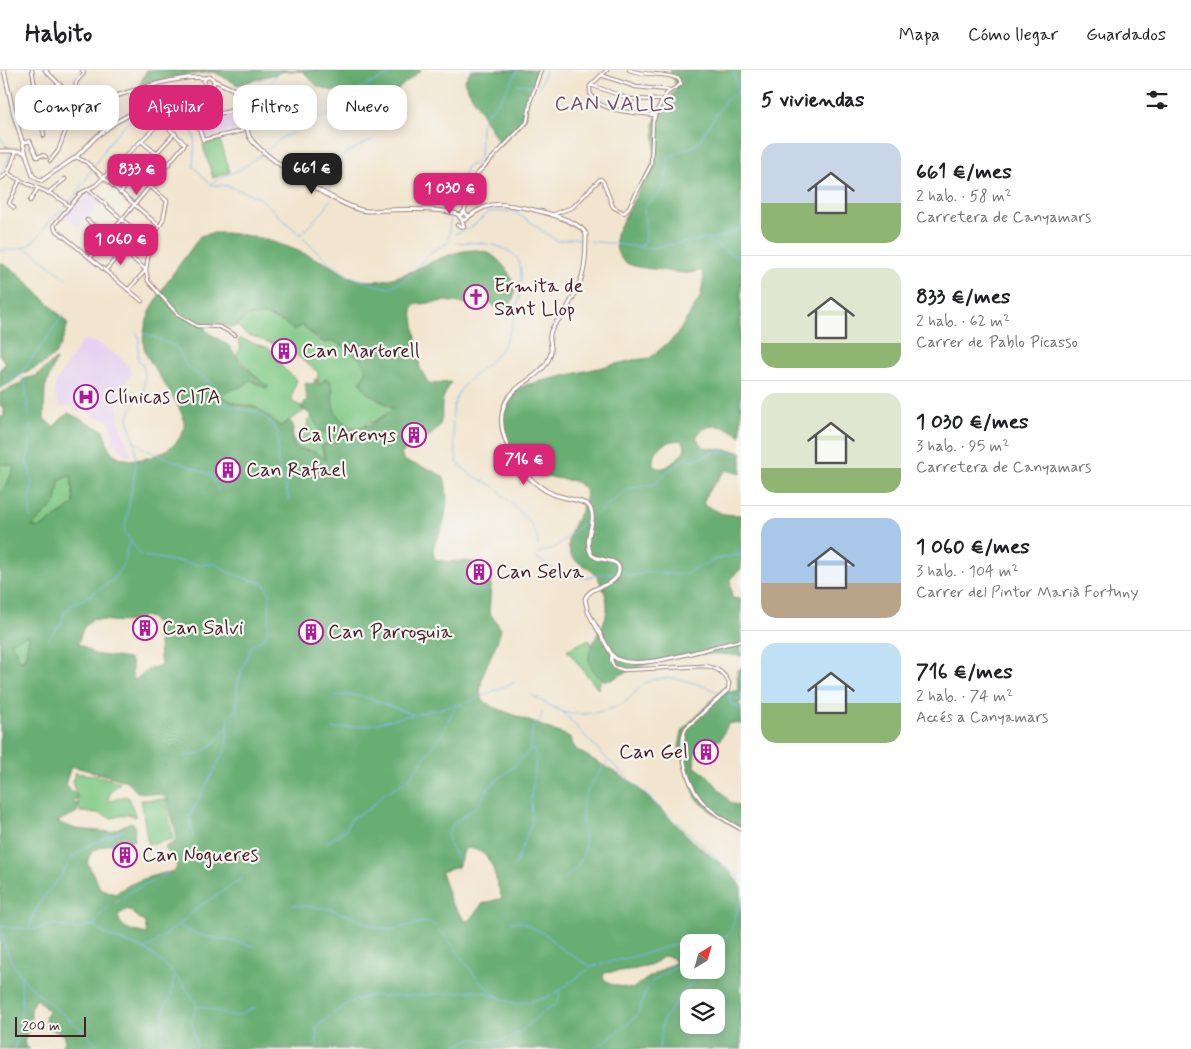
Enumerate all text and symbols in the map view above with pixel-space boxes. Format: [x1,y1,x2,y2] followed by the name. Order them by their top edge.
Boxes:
[25,19,92,50] text: Habito
[899,23,940,47] text: Mapa
[968,23,1058,47] text: Cómo llegar
[1086,23,1166,47] text: Guardados
[15,85,119,130] chip: Comprar
[129,85,223,130] chip: Alquilar
[233,85,317,130] chip: Filtros
[327,85,407,130] chip: Nuevo
[761,86,864,114] text: 5 viviendas
[1143,86,1171,114] icon: filters
[554,90,676,118] district label: CAN VALLS
[277,152,347,195] pin: 661 €
[102,154,172,196] pin: 833 €
[293,158,331,179] text: 661 €
[916,158,1012,186] text: 661 €/mes
[118,159,156,180] text: 833 €
[801,163,861,223] icon: home
[404,172,496,215] pin: 1 030 €
[425,178,475,199] text: 1 030 €
[916,186,1012,207] text: 2 hab. · 58 m²
[916,207,1091,228] text: Carretera de Canyamars
[75,224,167,266] pin: 1 060 €
[95,229,147,250] text: 1 060 €
[494,273,583,323] place label: Ermita de Sant Llop
[916,283,1010,311] text: 833 €/mes
[463,284,489,310] church icon: Ermita de Sant Llop
[801,288,861,348] icon: home
[916,311,1010,332] text: 2 hab. · 62 m²
[916,332,1078,353] text: Carrer de Pablo Picasso
[271,338,297,364] building icon: Can Martorell
[302,338,420,365] place label: Can Martorell
[73,384,99,410] hospital icon: Clínicas CITA
[104,384,220,411] place label: Clínicas CITA
[916,408,1028,436] text: 1 030 €/mes
[801,413,861,473] icon: home
[297,422,396,449] place label: Ca l'Arenys
[401,422,427,448] building icon: Ca l'Arenys
[916,436,1009,457] text: 3 hab. · 95 m²
[489,444,559,486] pin: 716 €
[505,449,543,470] text: 716 €
[215,457,241,483] building icon: Can Rafael
[246,457,346,484] place label: Can Rafael
[916,457,1091,478] text: Carretera de Canyamars
[916,533,1030,561] text: 1 060 €/mes
[801,538,861,598] icon: home
[466,559,492,585] building icon: Can Selva
[496,559,585,586] place label: Can Selva
[916,561,1019,582] text: 3 hab. · 104 m²
[916,582,1138,603] text: Carrer del Pintor Marià Fortuny
[132,615,158,641] building icon: Can Salvi
[162,615,243,642] place label: Can Salvi
[298,619,324,645] building icon: Can Parroquia
[328,619,453,646] place label: Can Parroquia
[916,658,1013,686] text: 716 €/mes
[801,663,861,723] icon: home
[916,686,1013,707] text: 2 hab. · 74 m²
[916,707,1048,728] text: Accés a Canyamars
[619,739,688,766] place label: Can Gel
[693,739,719,765] building icon: Can Gel
[112,842,138,868] building icon: Can Nogueres
[142,842,258,869] place label: Can Nogueres
[680,934,725,979] north arrow
[680,934,725,1034] map controls
[680,989,725,1034] button: layers
[15,1014,86,1037] scale bar
[22,1017,60,1035] text: 200 m

